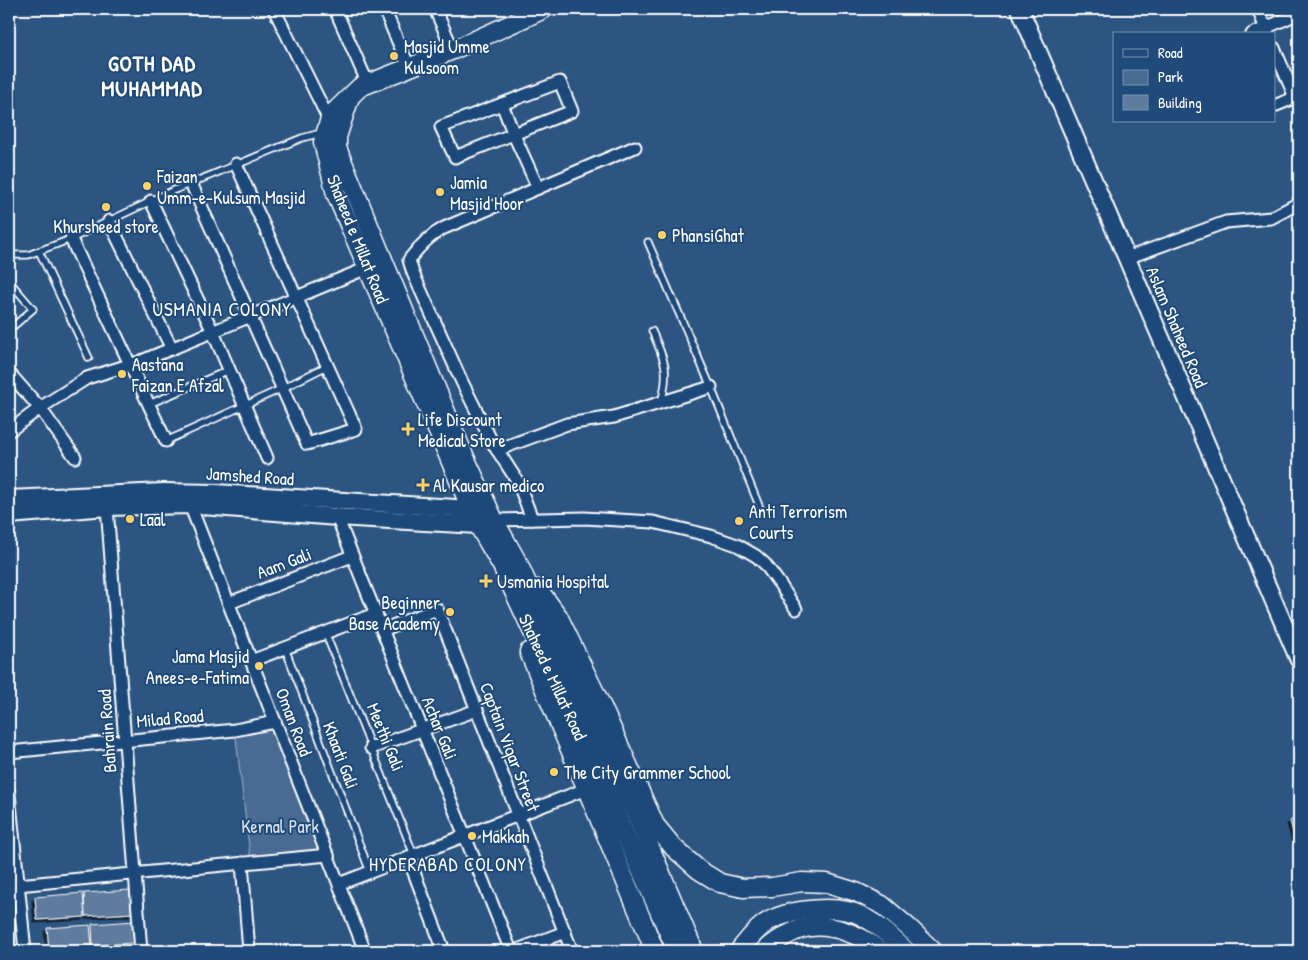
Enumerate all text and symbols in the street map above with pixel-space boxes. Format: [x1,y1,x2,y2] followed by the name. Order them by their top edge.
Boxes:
[1113,32,1276,122] legend
[404,34,490,80] place label: Masjid Umme Kulsoom
[1158,42,1183,63] text: Road
[101,48,203,103] district label: GOTH DAD MUHAMMAD
[388,50,400,62] marker: Masjid Umme Kulsoom
[1158,66,1183,87] text: Park
[1158,92,1202,113] text: Building
[156,164,305,210] place label: Faizan Umm-e-Kulsum Masjid
[450,170,524,216] place label: Jamia Masjid Hoor
[321,171,395,307] street label: Shaheed e Millat Road
[141,180,153,192] marker: Faizan Umm-e-Kulsum Masjid
[434,186,446,198] marker: Jamia Masjid Hoor
[100,201,112,213] marker: Khursheed store
[53,214,159,239] place label: Khursheed store
[672,223,745,248] place label: PhansiGhat
[656,229,668,241] marker: PhansiGhat
[1140,263,1214,391] street label: Aslam Shaheed Road
[152,296,292,322] district label: USMANIA COLONY
[131,352,224,398] place label: Aastana Faizan E Afzal
[116,368,128,380] marker: Aastana Faizan E Afzal
[418,407,506,453] place label: Life Discount Medical Store
[402,423,414,435] marker: Life Discount Medical Store
[205,460,295,492] street label: Jamshed Road
[433,473,544,498] place label: Al Kausar medico
[417,479,429,491] marker: Al Kausar medico
[749,499,847,545] place label: Anti Terrorism Courts
[140,507,166,532] place label: Laal
[124,513,136,525] marker: Laal
[733,515,745,527] marker: Anti Terrorism Courts
[253,541,315,585] street label: Aam Gali
[497,569,609,594] place label: Usmania Hospital
[479,574,493,588] marker: Usmania Hospital
[349,590,440,636] place label: Beginner Base Academy
[444,606,456,618] marker: Beginner Base Academy
[513,610,593,744] street label: Shaheed e Millat Road
[146,644,249,690] place label: Jama Masjid Anees-e-Fatima
[253,660,265,672] marker: Jama Masjid Anees-e-Fatima
[474,679,546,816] street label: Captain Viqar Street
[270,684,318,760] street label: Oman Road
[92,688,122,774] street label: Bahrain Road
[416,693,464,763] street label: Achar Gali
[361,699,411,775] street label: Meethi Gali
[135,703,205,733] street label: Milad Road
[317,718,365,792] street label: Khaati Gali
[564,760,731,785] place label: The City Grammer School
[548,766,560,778] marker: The City Grammer School
[241,814,319,839] park label: Kernal Park
[482,824,530,849] place label: Makkah
[466,830,478,842] marker: Makkah
[369,851,527,877] district label: HYDERABAD COLONY

